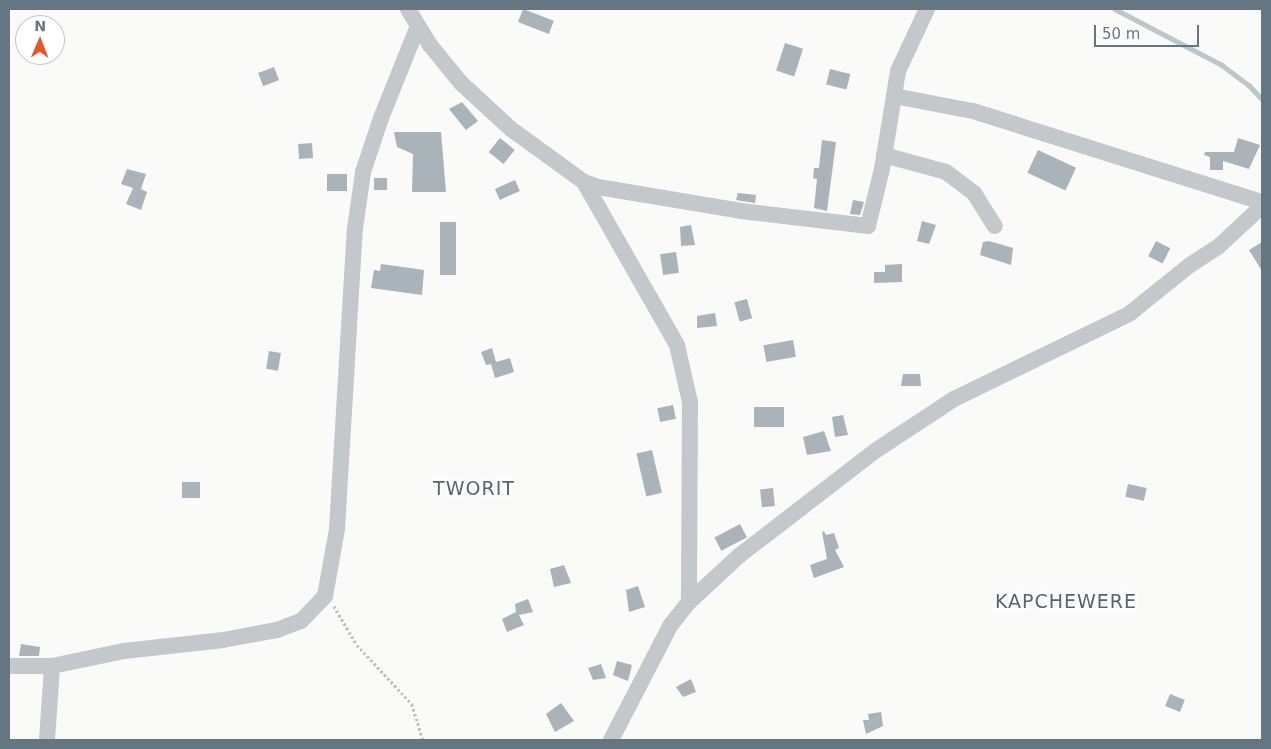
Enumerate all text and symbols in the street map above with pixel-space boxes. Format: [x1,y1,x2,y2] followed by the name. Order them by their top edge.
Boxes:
[15,15,65,65] north arrow
[1096,15,1201,47] scale bar
[34,18,46,34] text: N
[1102,25,1140,43] text: 50 m
[432,478,516,500] district label: TWORIT
[994,591,1138,613] district label: KAPCHEWERE

